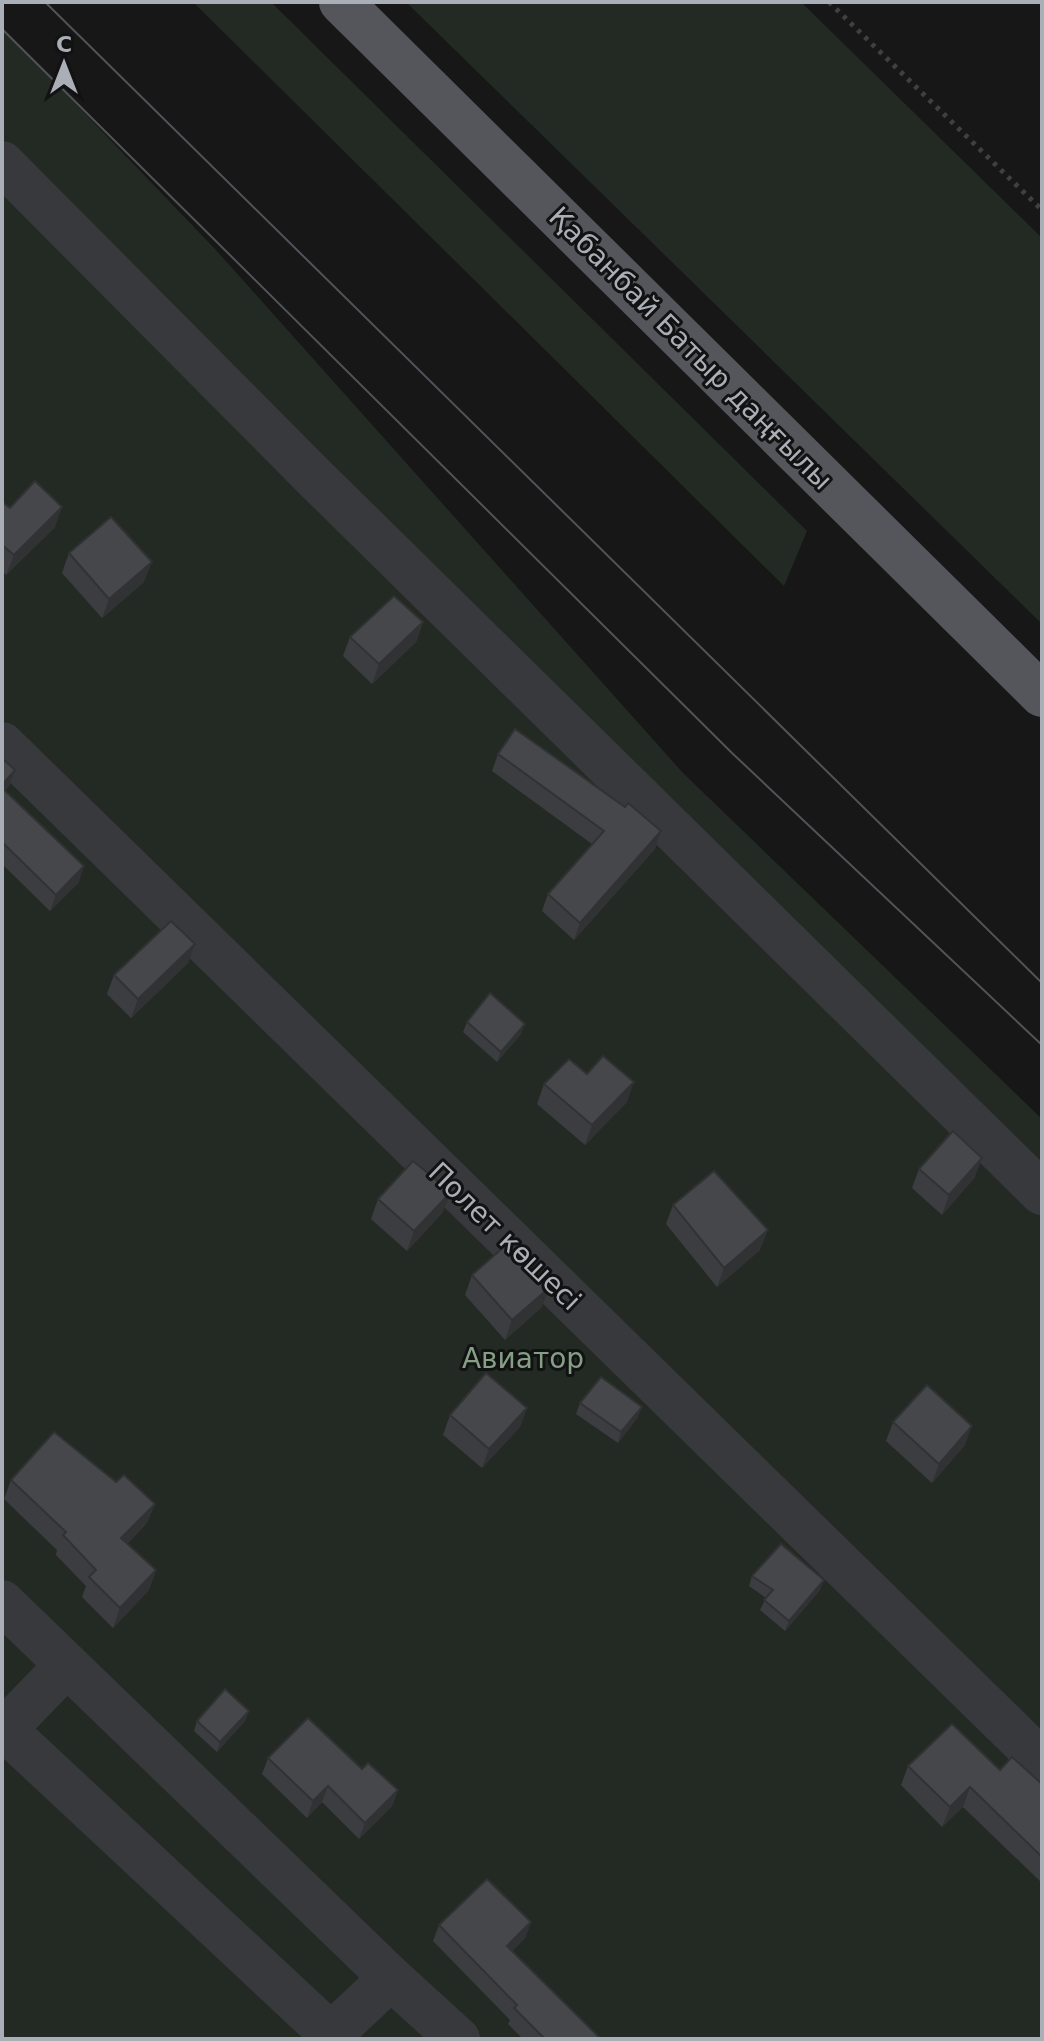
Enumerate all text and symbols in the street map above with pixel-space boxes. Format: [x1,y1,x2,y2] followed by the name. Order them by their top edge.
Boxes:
[24,24,104,104] north arrow
[56,32,72,57] text: С
[542,200,839,497] street label: Қабанбай Батыр даңғылы
[422,1156,588,1317] street label: Полет көшесі
[462,1342,584,1375] park label: Авиатор

